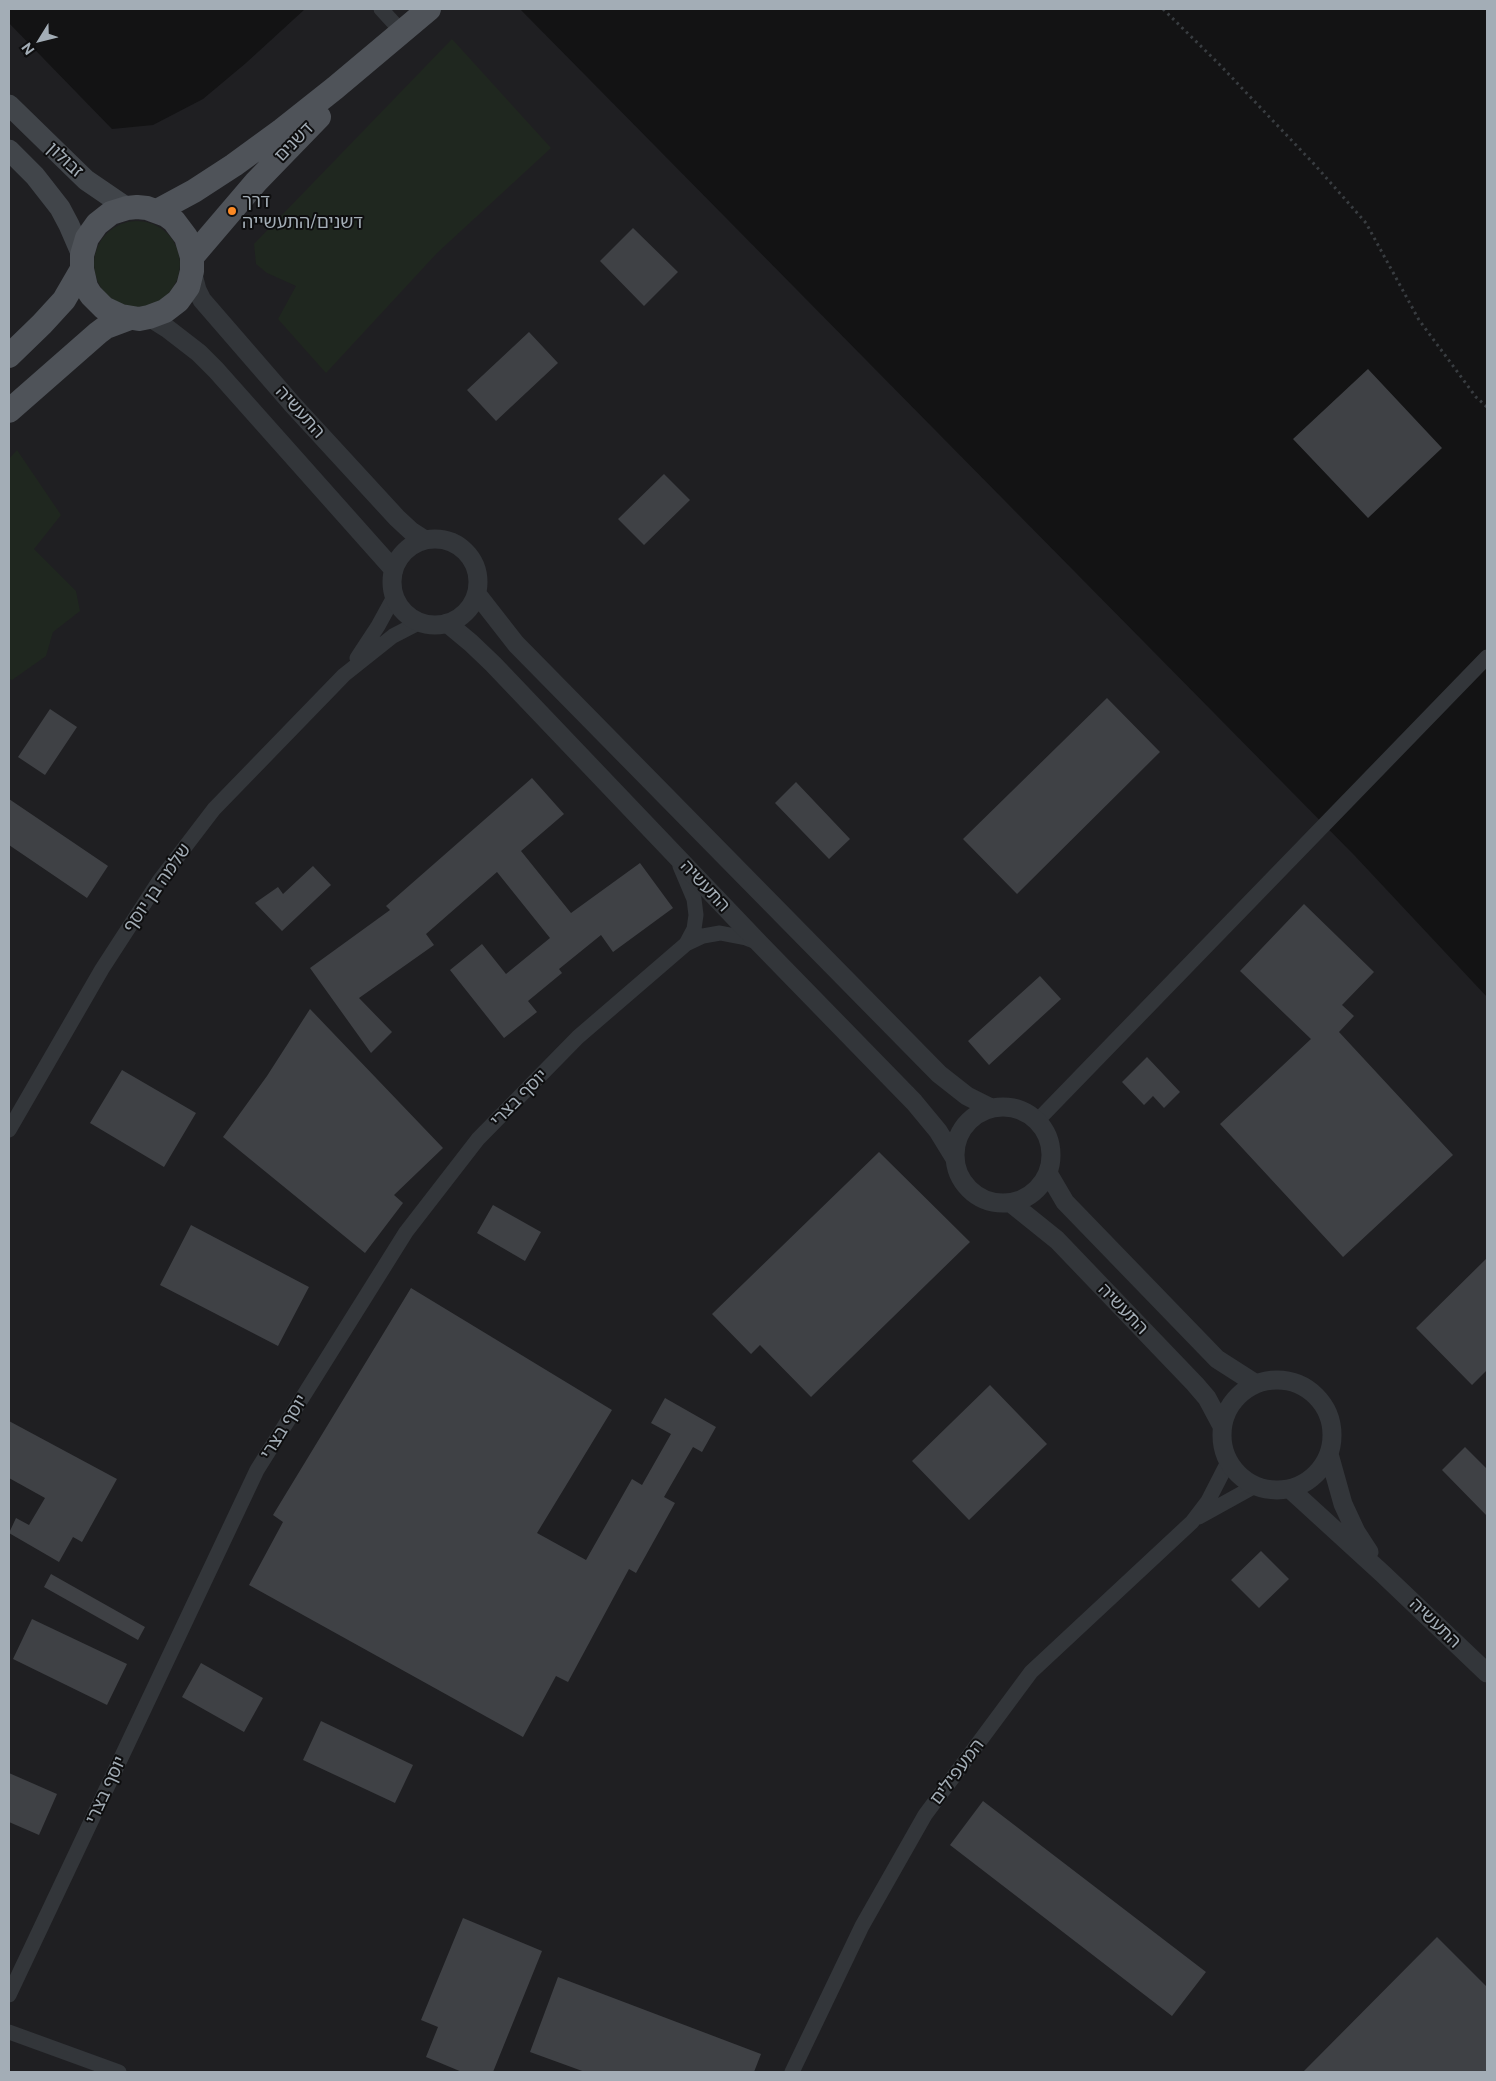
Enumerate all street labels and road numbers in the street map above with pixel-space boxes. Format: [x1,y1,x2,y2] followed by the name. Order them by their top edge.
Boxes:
[270,118,318,166] street label: דשנים
[42,138,88,182] street label: זבולון
[271,381,329,443] street label: התעשיה
[118,839,196,937] street label: שלמה בן יוסף
[676,856,734,916] street label: התעשיה
[486,1065,552,1131] street label: יוסף בצרי
[1093,1279,1153,1339] street label: התעשיה
[256,1391,312,1463] street label: יוסף בצרי
[1405,1593,1465,1653] street label: התעשיה
[925,1735,989,1809] street label: המעפילים
[81,1753,131,1827] street label: יוסף בצרי

